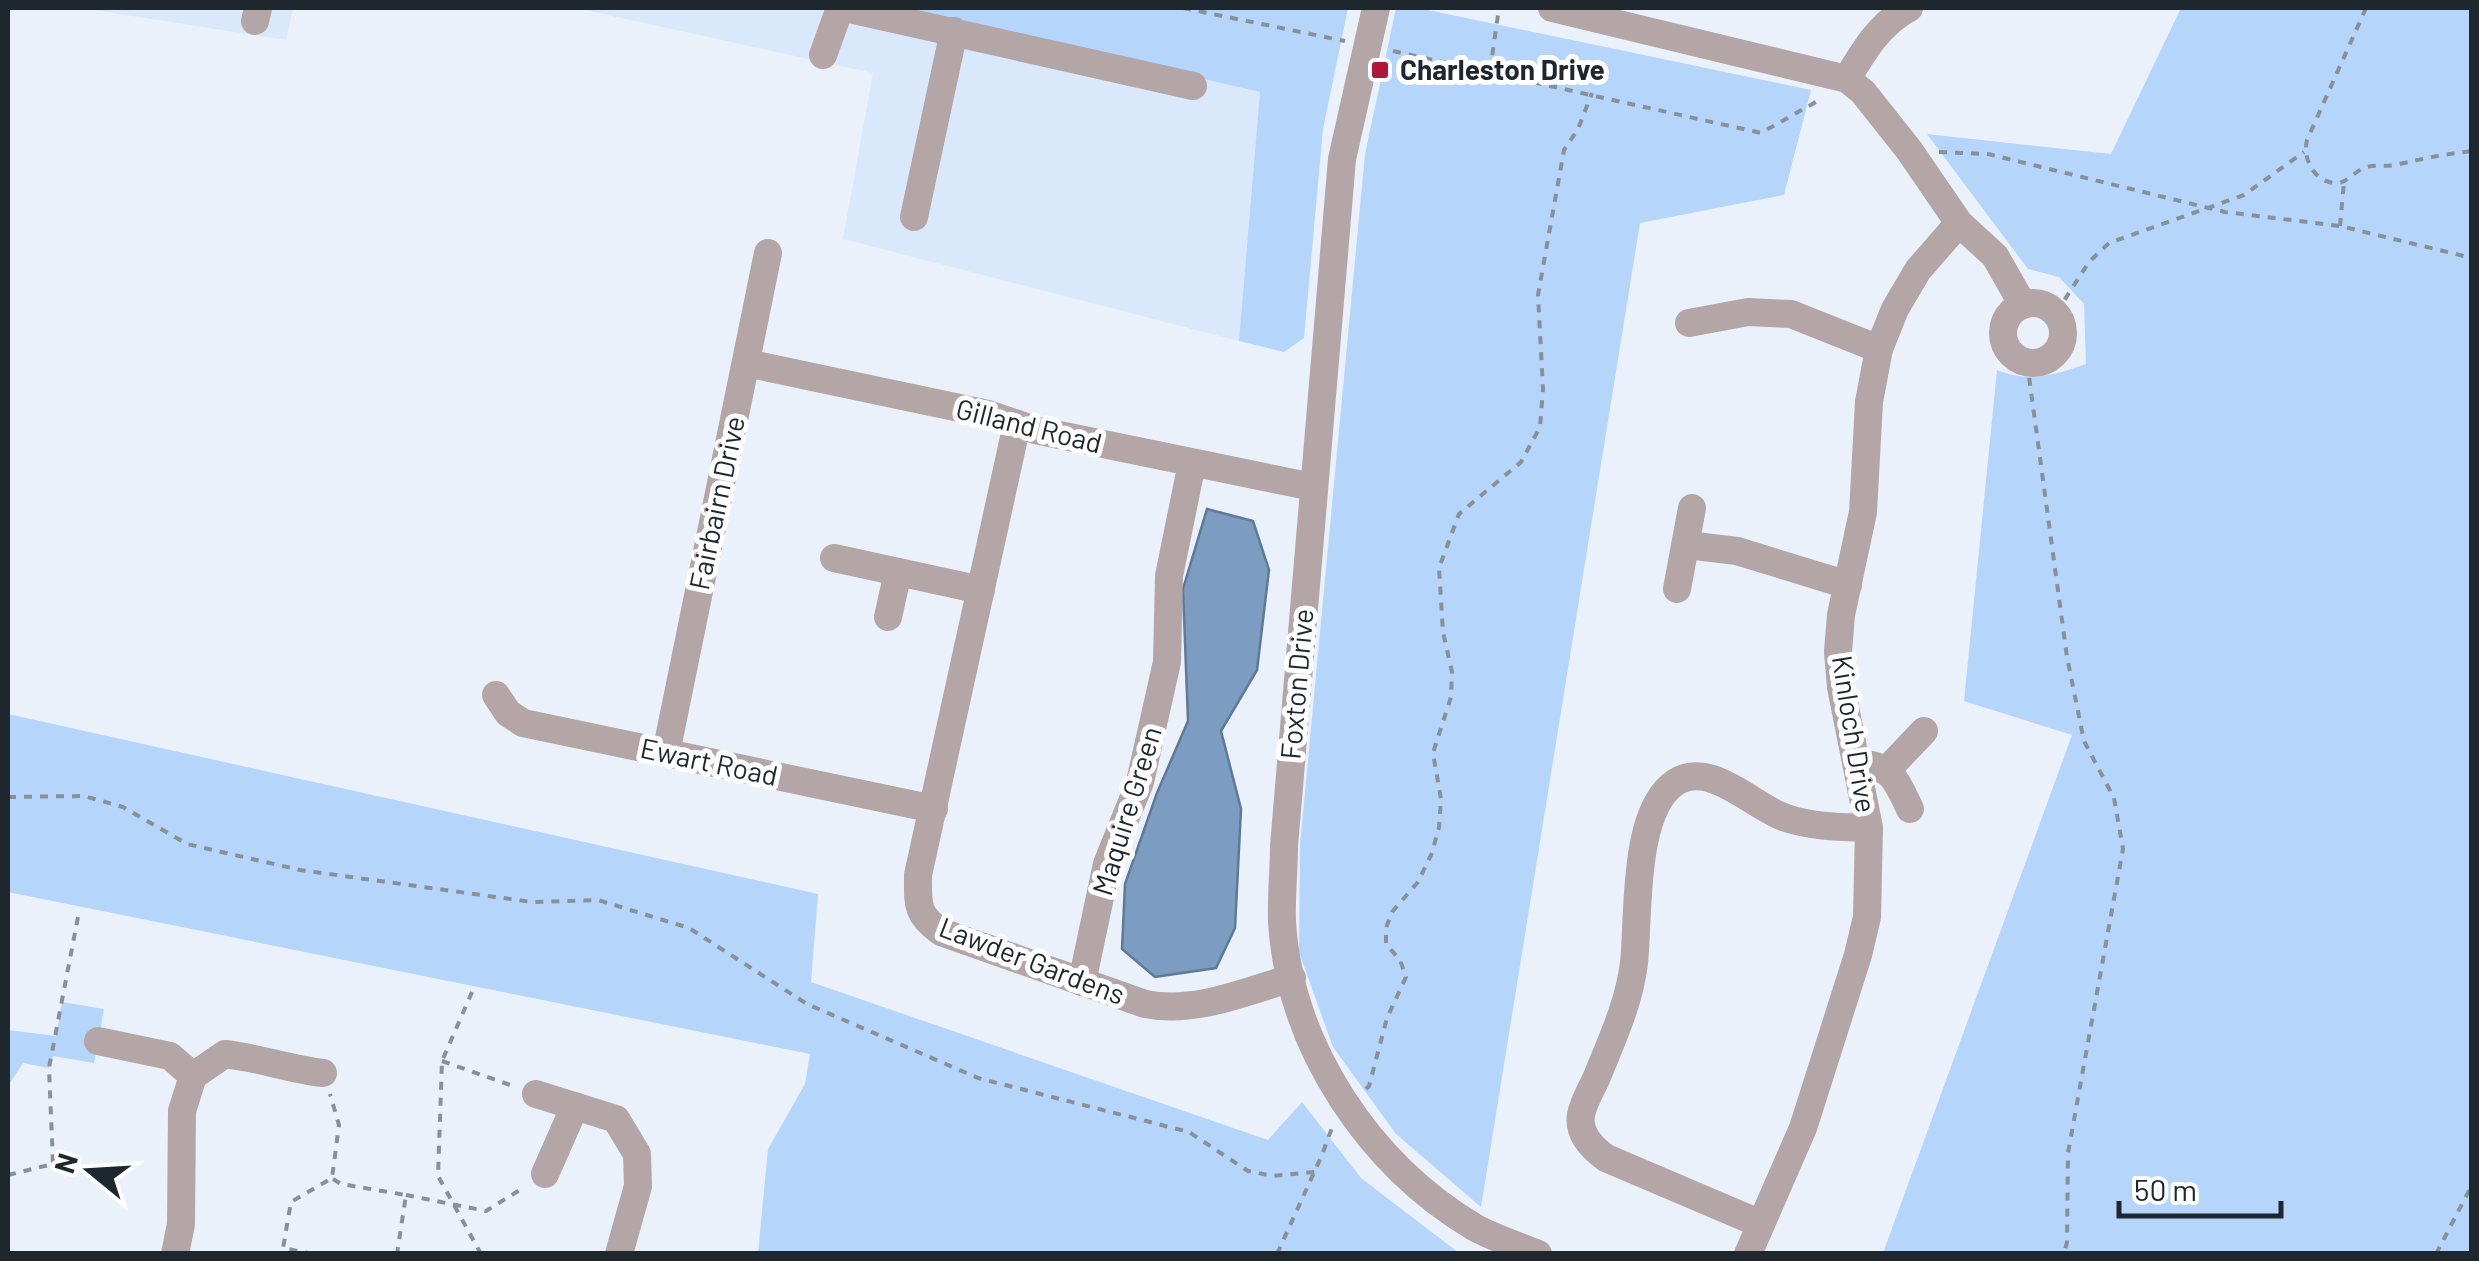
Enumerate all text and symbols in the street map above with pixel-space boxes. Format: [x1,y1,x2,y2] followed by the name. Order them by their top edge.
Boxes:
[1400,52,1605,86] place label: Charleston Drive
[1369,59,1391,81] marker: Charleston Drive
[953,390,1106,460] street label: Gilland Road
[681,413,751,593] street label: Fairbairn Drive
[1272,607,1320,761] street label: Foxton Drive
[1826,653,1884,815] street label: Kinloch Drive
[1084,722,1168,899] street label: Maquire Green
[637,730,781,792] street label: Ewart Road
[935,909,1130,1011] street label: Lawder Gardens
[40,1121,140,1221] north arrow
[46,1149,84,1177] text: N
[2119,1156,2282,1218] scale bar
[2134,1171,2197,1207] text: 50 m

